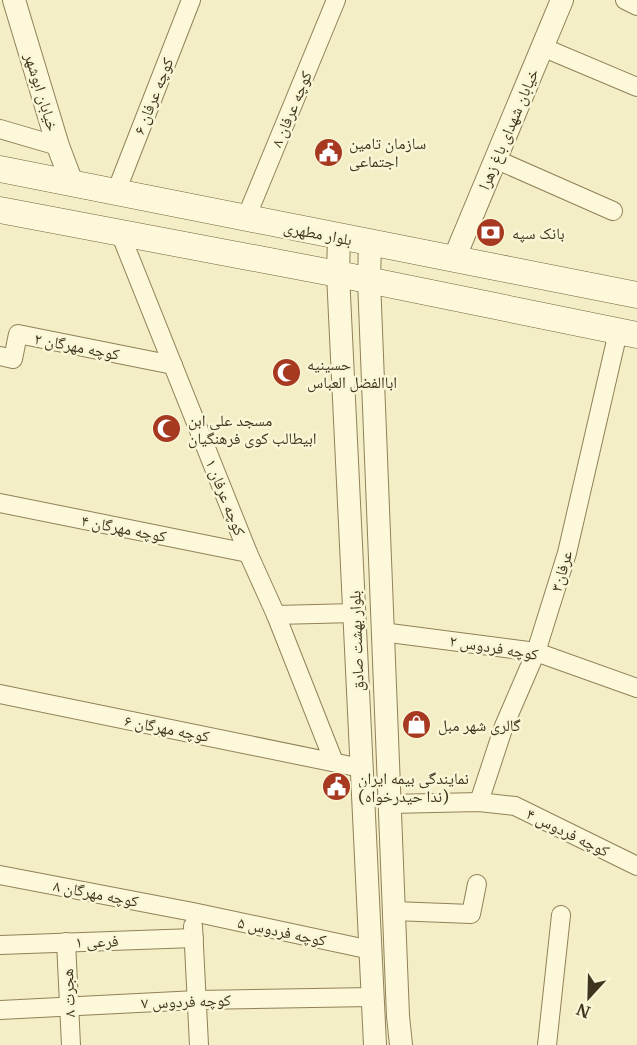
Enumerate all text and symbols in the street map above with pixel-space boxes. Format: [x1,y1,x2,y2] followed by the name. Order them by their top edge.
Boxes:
[19,50,63,134] street label: خیابان ابوشهر
[129,54,179,138] street label: کوچه عرفان ۶
[473,65,543,193] street label: خیابان شهدای باغ‌ زهرا
[266,67,317,151] street label: کوچه عرفان ۸
[349,133,426,172] place label: سازمان تامین اجتماعی
[312,136,344,168] public building icon: سازمان تامین اجتماعی
[282,217,354,250] street label: بلوار مطهری
[475,217,507,249] bank icon: بانک سپه
[512,223,565,243] place label: بانک سپه
[33,328,122,365] street label: کوچه مهرگان ۲
[307,354,397,393] place label: حسینیه اباالفضل العباس
[270,357,302,389] mosque icon: حسینیه اباالفضل العباس
[188,410,317,449] place label: مسجد علی ابن ابیطالب کوی فرهنگیان
[151,413,183,445] mosque icon: مسجد علی ابن ابیطالب کوی فرهنگیان
[201,456,251,539] street label: کوچه عرفان ۱
[80,510,169,547] street label: کوچه مهرگان ۴
[546,548,577,594] street label: عرفان۳
[344,590,369,692] street label: بلوار بهشت صادق
[448,630,540,665] street label: کوچه فردوس ۲
[401,709,433,741] shop icon: گالری شهر مبل
[123,710,212,747] street label: کوچه مهرگان ۶
[438,715,521,736] place label: گالری شهر مبل
[358,768,469,806] place label: نمایندگی بیمه ایران (ندا حیدرخواه)
[321,771,353,803] public building icon: نمایندگی بیمه ایران (ندا حیدرخواه)
[523,803,613,862] street label: کوچه فردوس ۴
[52,875,141,912] street label: کوچه مهرگان ۸
[236,912,328,951] street label: کوچه فردوس ۵
[75,930,119,953] street label: فرعی ۱
[559,967,619,1027] north arrow
[57,968,79,1018] street label: هجرت ۸
[141,989,232,1014] street label: کوچه فردوس ۷
[573,999,593,1023] text: N

